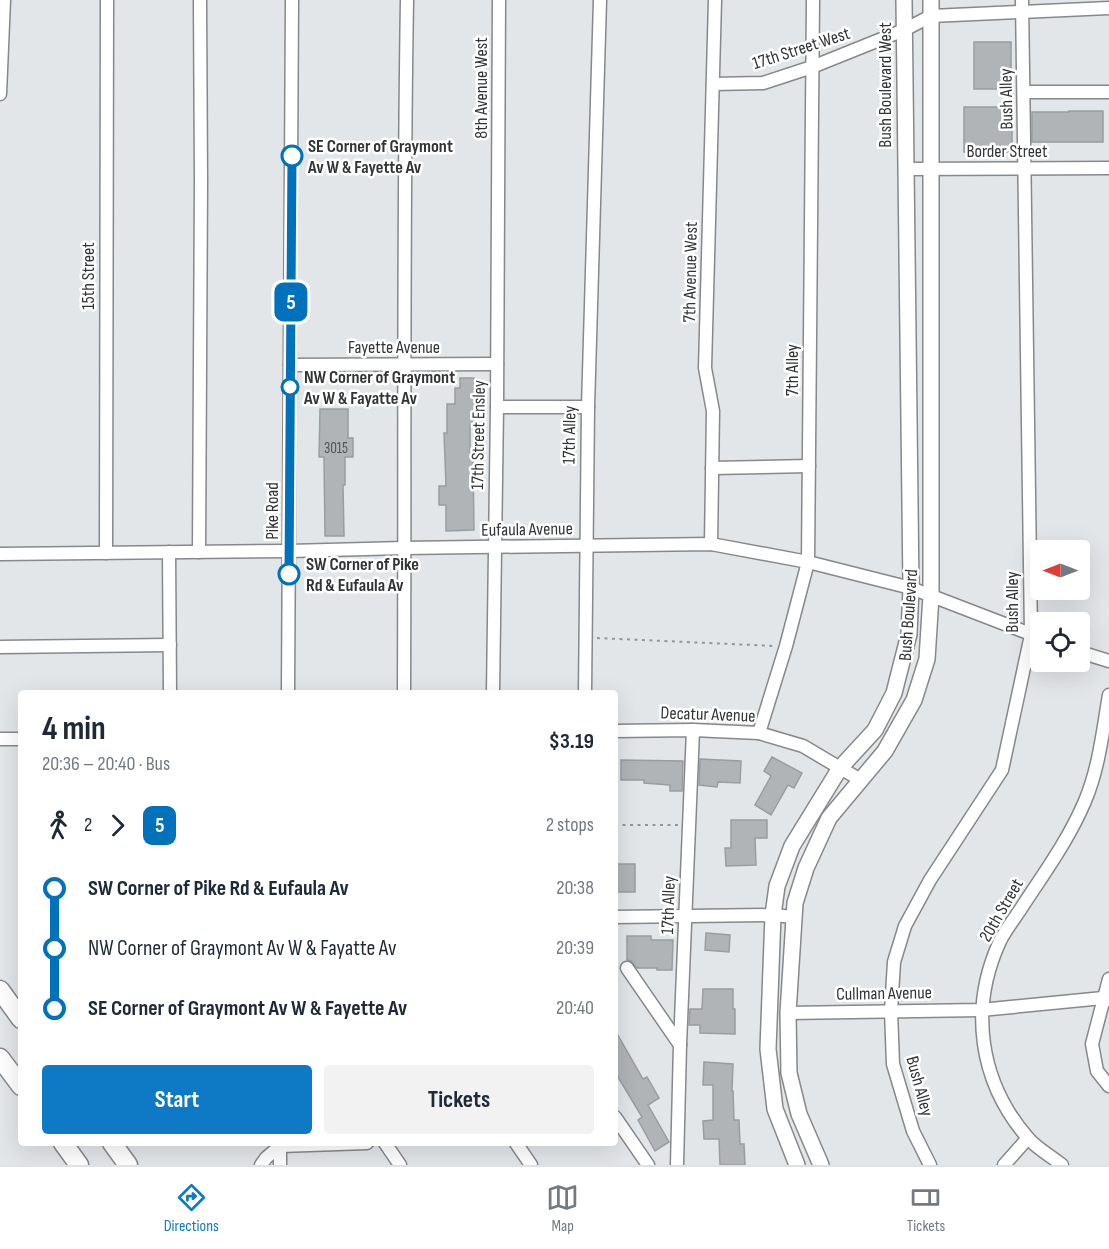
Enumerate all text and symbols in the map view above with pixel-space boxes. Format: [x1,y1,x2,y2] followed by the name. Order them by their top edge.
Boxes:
[875,22,896,148] street label: Bush Boulevard West
[750,23,853,74] street label: 17th Street West
[471,37,492,139] street label: 8th Avenue West
[995,68,1018,130] street label: Bush Alley
[307,136,453,178] place label: SE Corner of Graymont Av W & Fayette Av
[966,141,1048,162] street label: Border Street
[281,145,303,167] marker: SE Corner of Graymont Av W & Fayette Av
[679,221,702,323] street label: 7th Avenue West
[78,242,99,310] street label: 15th Street
[272,282,310,322] line badge: 5
[286,290,296,315] text: 5
[348,337,440,358] street label: Fayette Avenue
[782,344,803,396] street label: 7th Alley
[303,367,455,409] place label: NW Corner of Graymont Av W & Fayatte Av
[281,378,299,396] marker: NW Corner of Graymont Av W & Fayatte Av
[467,380,490,490] street label: 17th Street Ensley
[558,406,581,464] street label: 17th Alley
[324,439,348,458] house number: 3015
[262,482,283,540] street label: Pike Road
[481,518,573,541] street label: Eufaula Avenue
[1030,540,1090,600] north arrow
[1030,540,1090,672] map controls
[306,554,419,596] place label: SW Corner of Pike Rd & Eufaula Av
[278,563,300,585] marker: SW Corner of Pike Rd & Eufaula Av
[895,568,922,662] street label: Bush Boulevard
[1002,571,1023,633] street label: Bush Alley
[1030,612,1090,672] button: locate
[660,702,756,727] street label: Decatur Avenue
[42,709,106,749] text: 4 min
[549,728,594,755] text: $3.19
[42,752,170,776] text: 20:36 – 20:40 · Bus
[42,809,75,842] icon: walk
[101,809,134,842] icon: forward
[84,813,92,837] text: 2
[155,813,164,838] text: 5
[546,813,594,837] text: 2 stops
[975,874,1028,946] street label: 20th Street
[88,875,349,902] text: SW Corner of Pike Rd & Eufaula Av
[657,875,680,935] street label: 17th Alley
[556,876,594,900] text: 20:38
[88,935,397,962] text: NW Corner of Graymont Av W & Fayatte Av
[556,936,594,960] text: 20:39
[836,982,932,1005] street label: Cullman Avenue
[88,995,407,1022] text: SE Corner of Graymont Av W & Fayette Av
[556,996,594,1020] text: 20:40
[901,1054,938,1118] street label: Bush Alley
[42,1065,312,1134] button: Start
[324,1065,594,1134] button: Tickets
[164,1181,219,1236] tab: Directions
[546,1181,579,1236] tab: Map
[907,1181,945,1236] tab: Tickets

